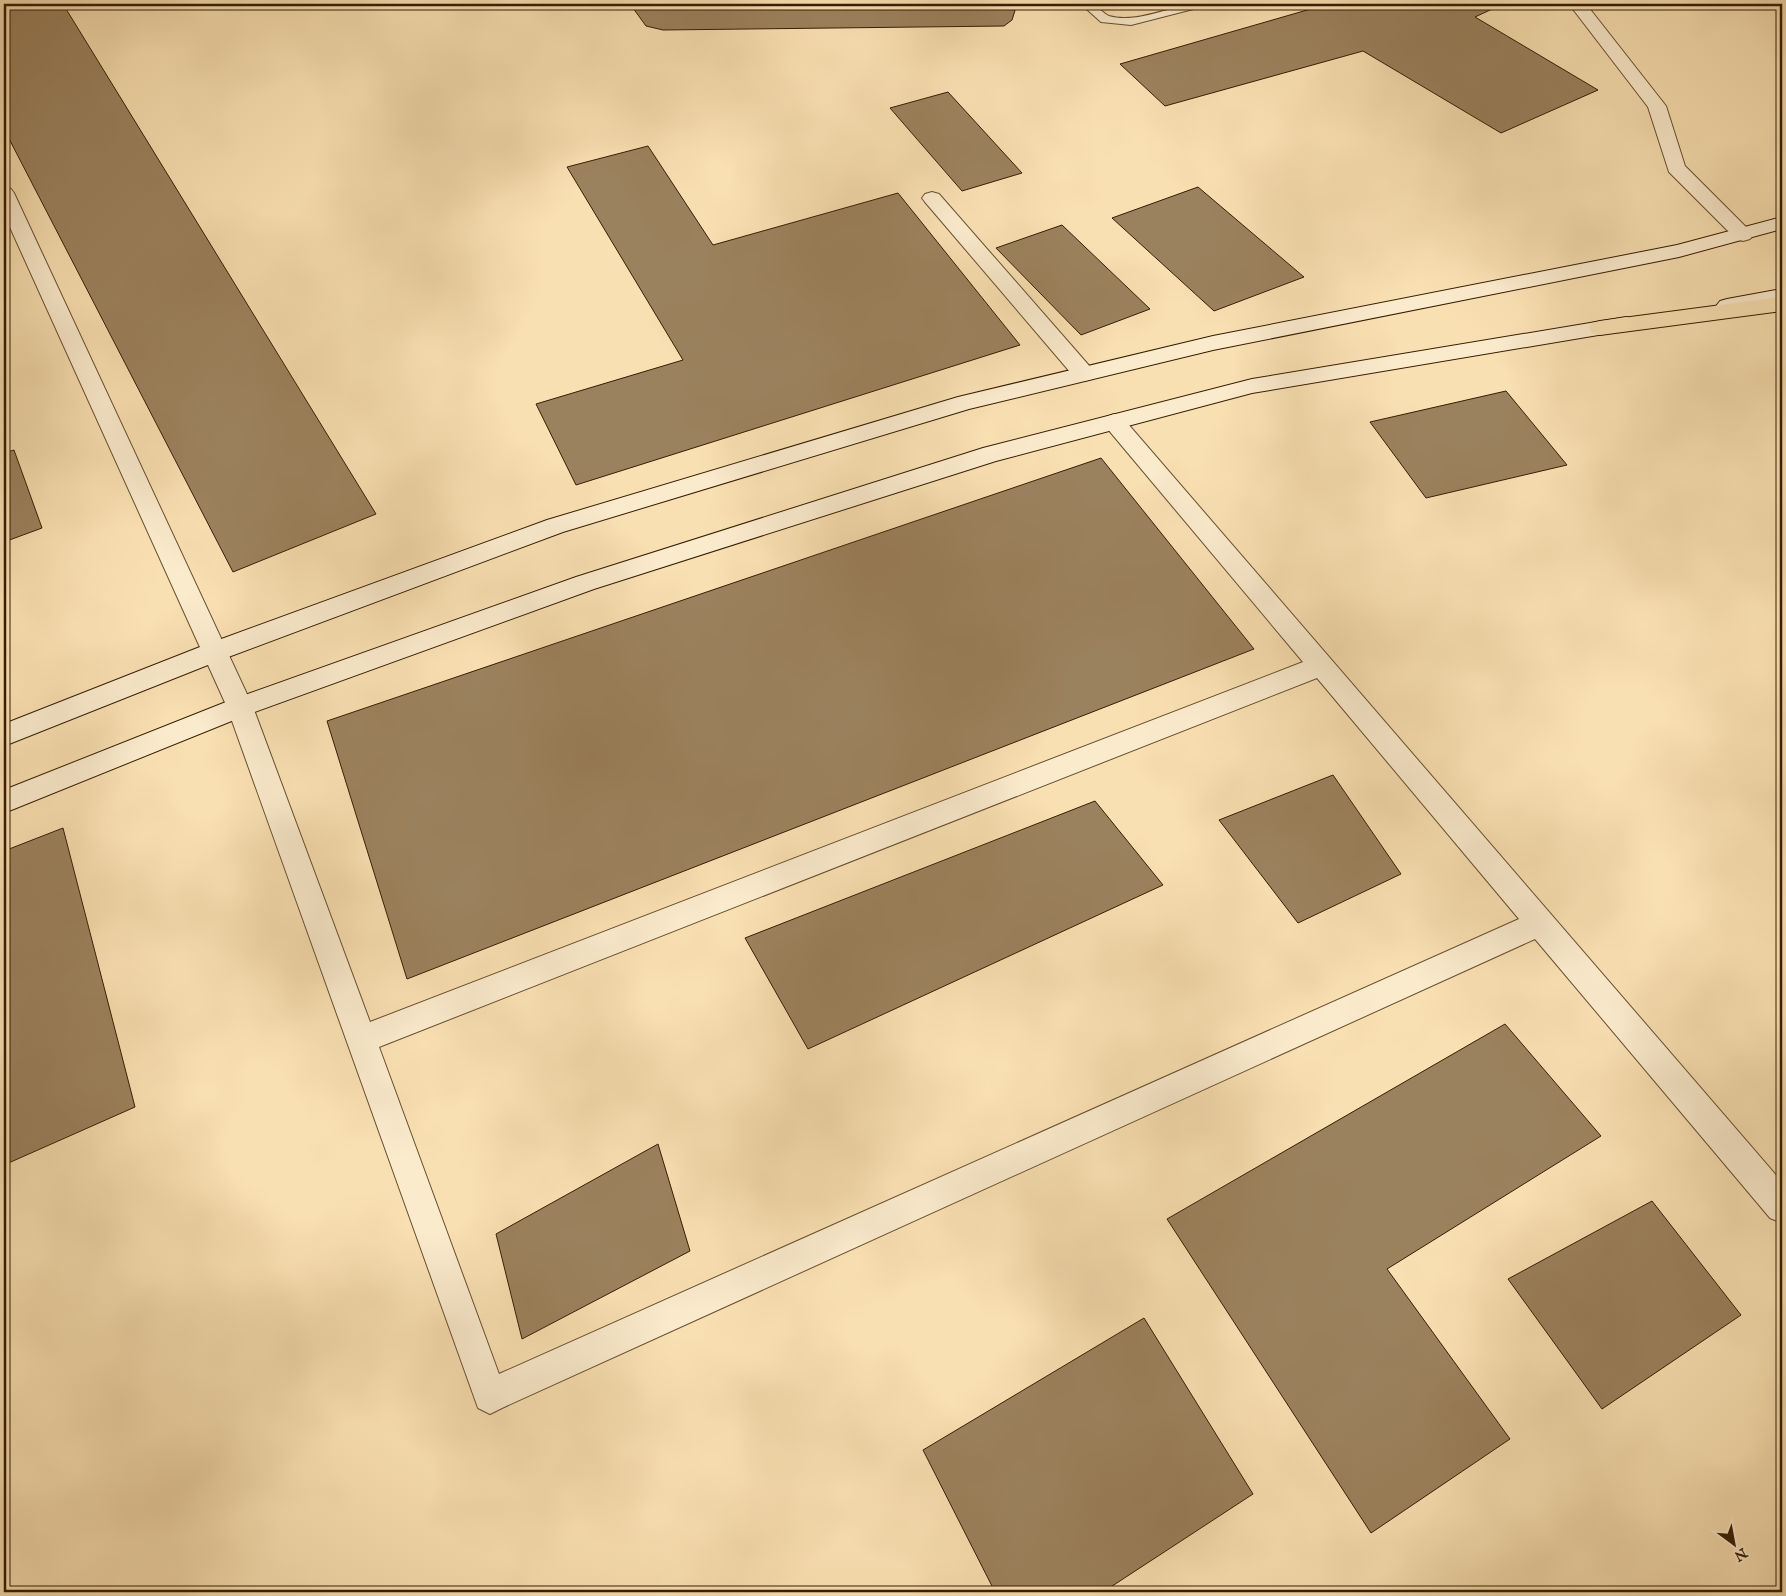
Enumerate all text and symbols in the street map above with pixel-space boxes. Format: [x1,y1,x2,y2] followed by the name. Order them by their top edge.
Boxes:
[1708,1518,1758,1568] north arrow
[1730,1543,1751,1565] text: N

